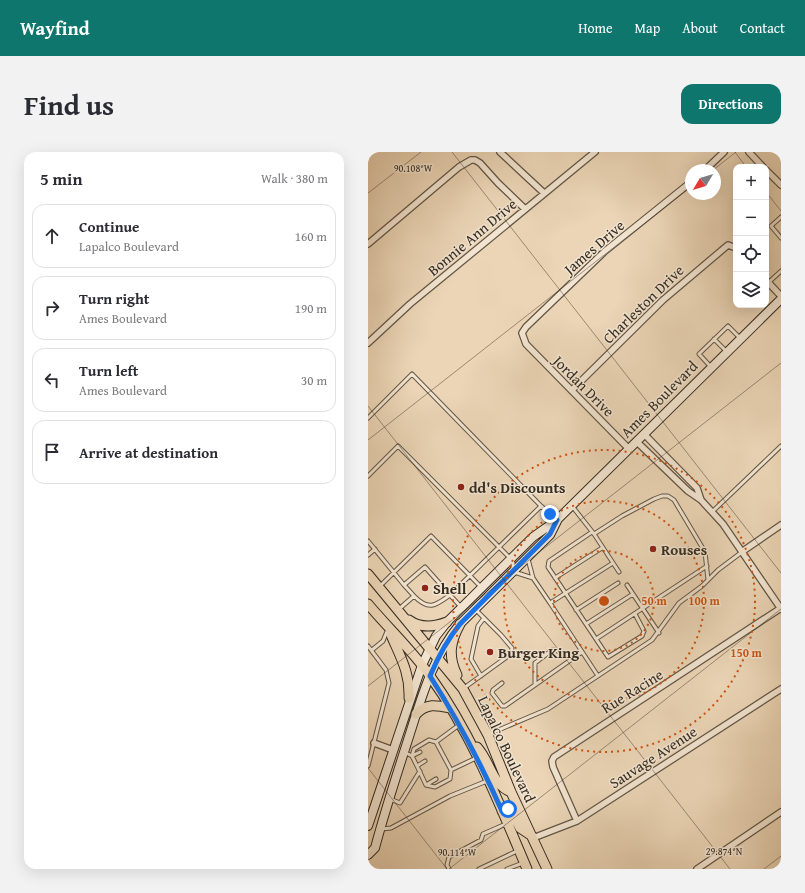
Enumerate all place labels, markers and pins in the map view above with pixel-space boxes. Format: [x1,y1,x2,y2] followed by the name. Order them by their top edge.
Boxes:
[469,477,566,498] place label: dd's Discounts
[456,482,466,492] marker: dd's Discounts
[661,539,707,560] place label: Rouses
[648,544,658,554] marker: Rouses
[433,578,467,599] place label: Shell
[420,583,430,593] marker: Shell
[597,594,611,608] centre of rings
[498,642,579,663] place label: Burger King
[485,647,495,657] marker: Burger King

